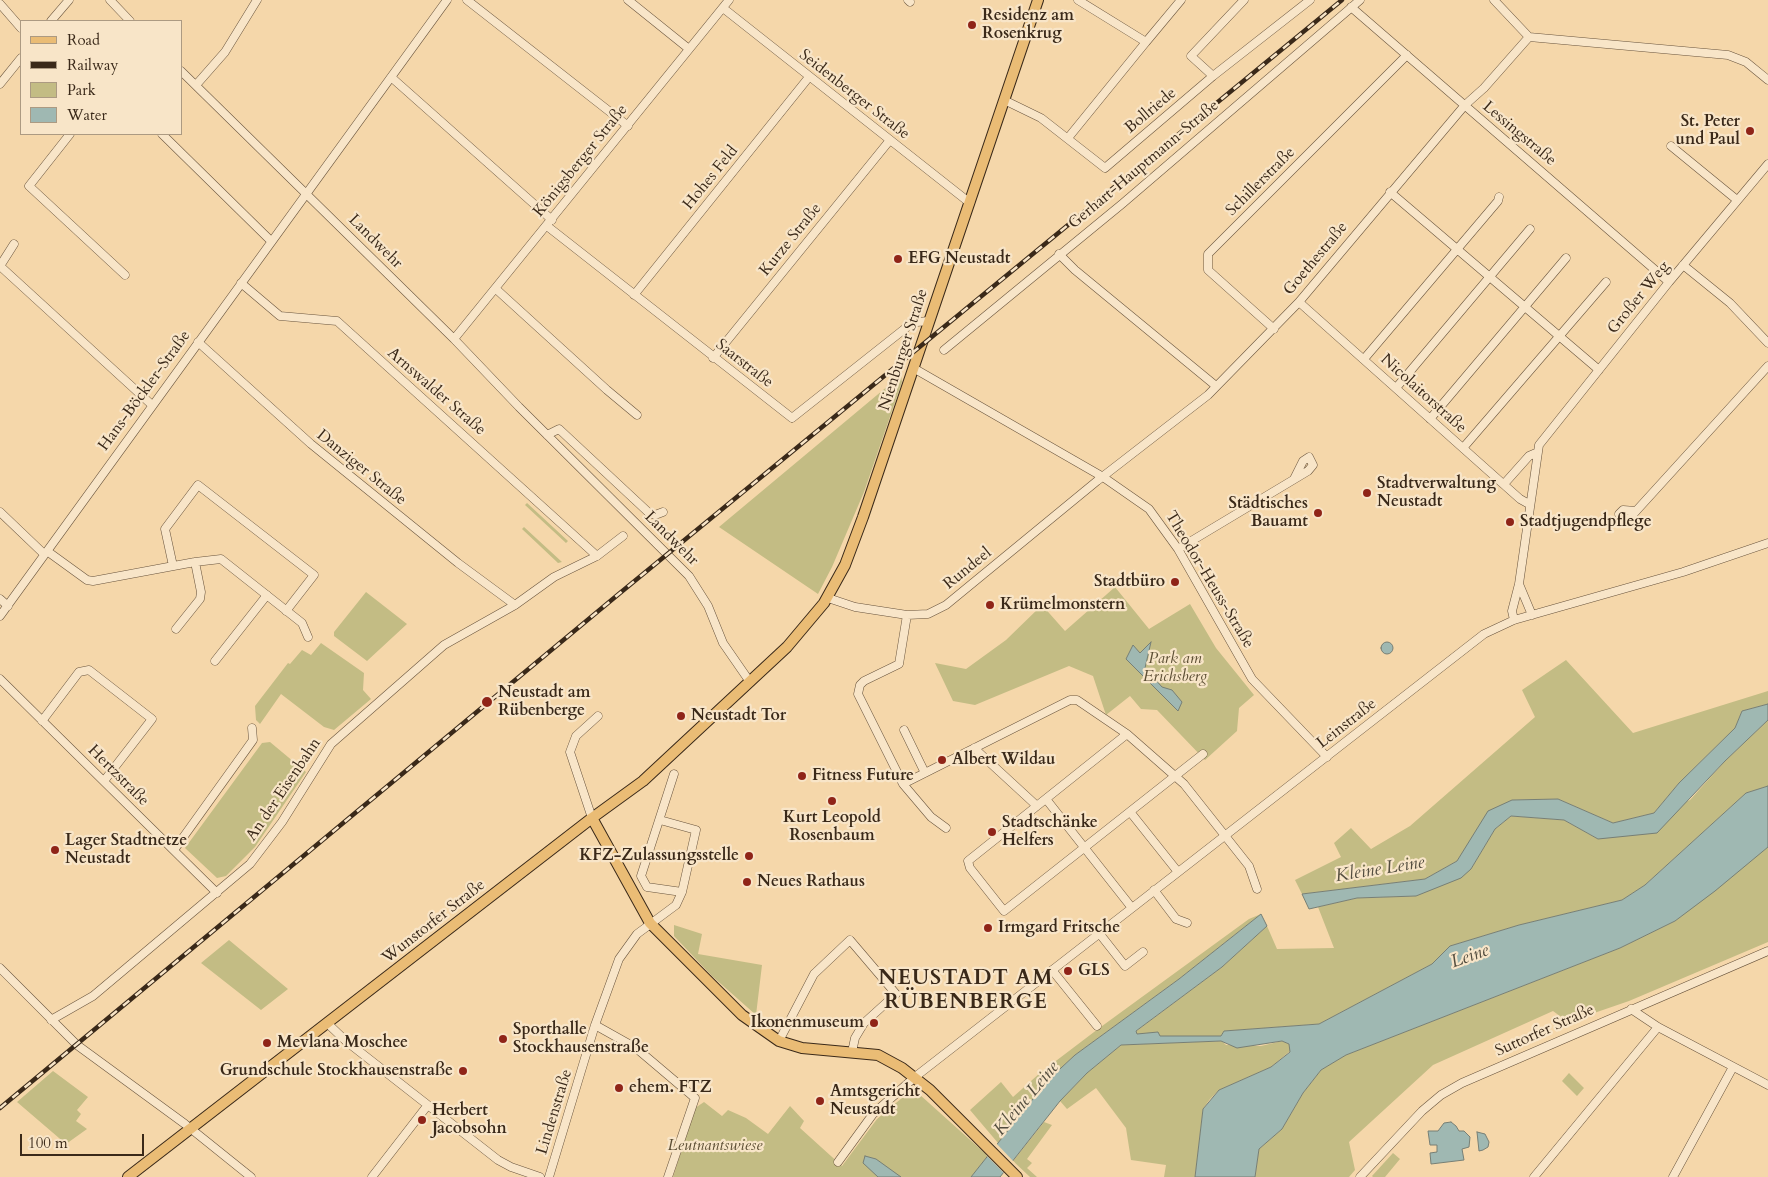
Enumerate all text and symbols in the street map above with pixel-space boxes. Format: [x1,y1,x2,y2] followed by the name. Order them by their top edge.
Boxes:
[982,6,1074,44] place label: Residenz am Rosenkrug
[966,19,978,31] marker: Residenz am Rosenkrug
[20,20,182,135] legend
[67,30,100,50] text: Road
[795,46,913,144] street label: Seidenberger Straße
[67,55,118,75] text: Railway
[67,80,96,100] text: Park
[1121,84,1181,138] street label: Bollriede
[1065,96,1223,234] street label: Gerhart-Hauptmann-Straße
[1478,98,1560,170] street label: Lessingstraße
[530,101,632,221] street label: Königsberger Straße
[67,105,107,125] text: Water
[1676,112,1740,150] place label: St. Peter und Paul
[1744,125,1756,137] marker: St. Peter und Paul
[679,142,743,214] street label: Hohes Feld
[1222,143,1300,221] street label: Schillerstraße
[756,200,826,280] street label: Kurze Straße
[344,211,406,273] street label: Landwehr
[1280,218,1352,300] street label: Goethestraße
[908,249,1010,269] place label: EFG Neustadt
[892,253,904,265] marker: EFG Neustadt
[1604,258,1674,338] street label: Großer Weg
[875,287,933,413] street label: Nienburger Straße
[95,327,195,455] street label: Hans-Böckler-Straße
[711,336,777,392] street label: Saarstraße
[383,344,489,440] street label: Arnswalder Straße
[1376,350,1470,438] street label: Nicolaitorstraße
[312,426,410,510] street label: Danziger Straße
[1377,474,1496,512] place label: Stadtverwaltung Neustadt
[1361,487,1373,499] marker: Stadtverwaltung Neustadt
[1229,494,1308,532] place label: Städtisches Bauamt
[1312,507,1324,519] marker: Städtisches Bauamt
[640,508,702,570] street label: Landwehr
[1160,508,1258,652] street label: Theodor-Heuss-Straße
[1520,512,1652,532] place label: Stadtjugendpflege
[1504,516,1516,528] marker: Stadtjugendpflege
[940,544,996,594] street label: Rundeel
[1094,572,1165,592] place label: Stadtbüro
[1169,576,1181,588] marker: Stadtbüro
[1000,595,1125,615] place label: Krümelmonstern
[984,599,996,611] marker: Krümelmonstern
[1143,649,1207,687] park label: Park am Erichsberg
[498,683,590,721] place label: Neustadt am Rübenberge
[480,695,494,709] marker: Neustadt am Rübenberge
[1313,695,1381,753] street label: Leinstraße
[691,706,786,726] place label: Neustadt Tor
[675,710,687,722] marker: Neustadt Tor
[242,735,326,845] street label: An der Eisenbahn
[83,741,153,811] street label: Hertzstraße
[952,750,1055,770] place label: Albert Wildau
[936,754,948,766] marker: Albert Wildau
[812,766,914,786] place label: Fitness Future
[796,770,808,782] marker: Fitness Future
[826,795,838,807] marker: Kurt Leopold Rosenbaum
[783,808,881,846] place label: Kurt Leopold Rosenbaum
[1002,813,1098,851] place label: Stadtschänke Helfers
[986,826,998,838] marker: Stadtschänke Helfers
[65,831,187,869] place label: Lager Stadtnetze Neustadt
[49,844,61,856] marker: Lager Stadtnetze Neustadt
[579,846,739,866] place label: KFZ-Zulassungsstelle
[743,850,755,862] marker: KFZ-Zulassungsstelle
[1334,852,1426,888] water label: Kleine Leine
[757,872,865,892] place label: Neues Rathaus
[379,876,489,968] street label: Wunstorfer Straße
[741,876,753,888] marker: Neues Rathaus
[998,918,1120,938] place label: Irmgard Fritsche
[982,922,994,934] marker: Irmgard Fritsche
[1448,940,1492,974] water label: Leine
[1078,961,1110,981] place label: GLS
[1062,965,1074,977] marker: GLS
[877,966,1055,1016] district label: NEUSTADT AM RÜBENBERGE
[1493,1001,1597,1061] street label: Suttorfer Straße
[750,1013,864,1033] place label: Ikonenmuseum
[868,1017,880,1029] marker: Ikonenmuseum
[513,1020,649,1058] place label: Sporthalle Stockhausenstraße
[277,1033,408,1053] place label: Mevlana Moschee
[497,1033,509,1045] marker: Sporthalle Stockhausenstraße
[261,1037,273,1049] marker: Mevlana Moschee
[990,1058,1064,1140] water label: Kleine Leine
[220,1061,453,1081] place label: Grundschule Stockhausenstraße
[457,1065,469,1077] marker: Grundschule Stockhausenstraße
[533,1067,577,1157] street label: Lindenstraße
[629,1078,712,1098] place label: ehem. FTZ
[613,1082,625,1094] marker: ehem. FTZ
[830,1082,920,1120] place label: Amtsgericht Neustadt
[814,1095,826,1107] marker: Amtsgericht Neustadt
[432,1101,507,1139] place label: Herbert Jacobsohn
[416,1114,428,1126] marker: Herbert Jacobsohn
[22,1124,146,1156] scale bar
[28,1133,68,1153] text: 100 m
[668,1136,762,1156] park label: Leutnantswiese

